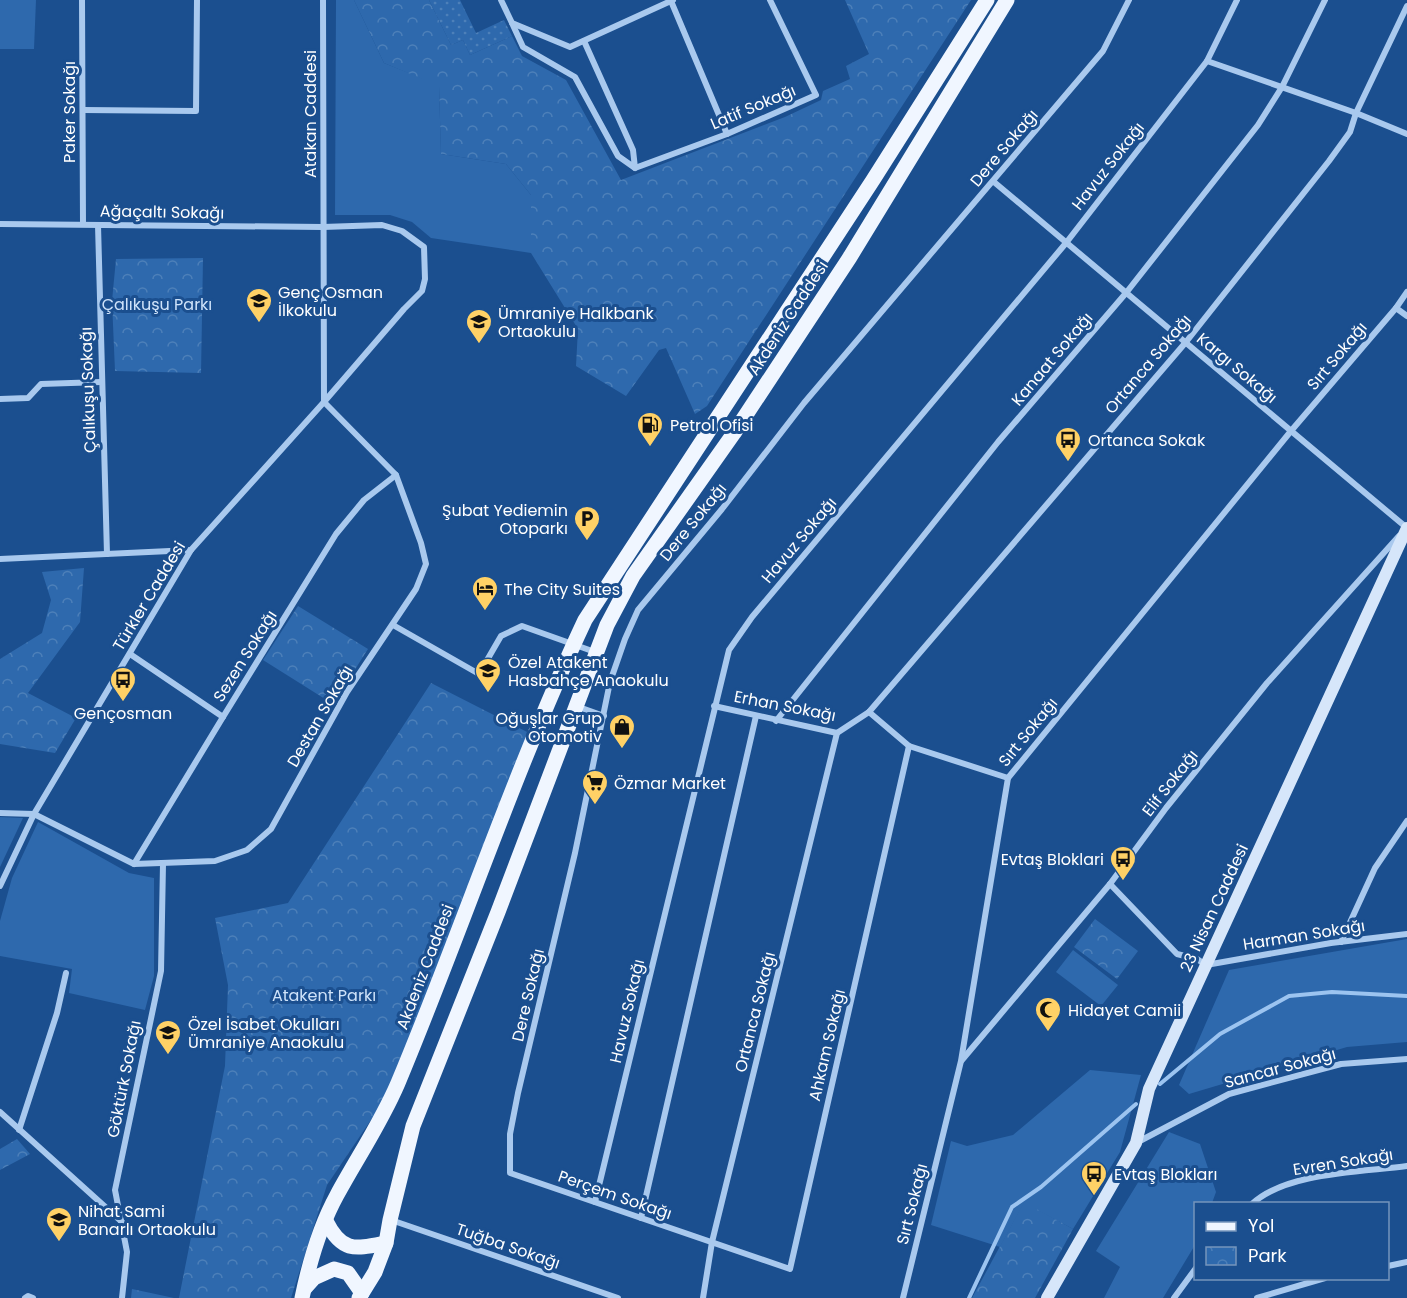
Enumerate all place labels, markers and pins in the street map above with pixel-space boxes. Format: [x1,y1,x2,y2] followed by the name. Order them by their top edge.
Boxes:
[278,281,383,322] place label: Genç Osman İlkokulu
[244,286,274,324] school or university icon: Genç Osman İlkokulu
[498,302,654,343] place label: Ümraniye Halkbank Ortaokulu
[464,307,494,345] school or university icon: Ümraniye Halkbank Ortaokulu
[635,410,665,448] fuel station icon: Petrol Ofisi
[670,414,754,437] place label: Petrol Ofisi
[1053,425,1083,463] bus stop icon: Ortanca Sokak
[1088,429,1206,452] place label: Ortanca Sokak
[442,499,568,540] place label: Şubat Yediemin Otoparkı
[572,504,602,542] parking icon: Şubat Yediemin Otoparkı
[470,574,500,612] hotel icon: The City Suites
[504,578,620,601] place label: The City Suites
[508,651,669,692] place label: Özel Atakent Hasbahçe Anaokulu
[473,656,503,694] school or university icon: Özel Atakent Hasbahçe Anaokulu
[108,665,138,703] bus stop icon: Gençosman
[74,702,172,725] place label: Gençosman
[496,707,602,748] place label: Oğuşlar Grup Otomotiv
[607,712,637,750] shop icon: Oğuşlar Grup Otomotiv
[580,768,610,806] supermarket icon: Özmar Market
[614,772,726,795] place label: Özmar Market
[1108,844,1138,882] bus stop icon: Evtaş Bloklari
[1001,848,1104,871] place label: Evtaş Bloklari
[1033,995,1063,1033] mosque icon: Hidayet Camii
[1068,999,1181,1022] place label: Hidayet Camii
[188,1013,344,1054] place label: Özel İsabet Okulları Ümraniye Anaokulu
[153,1018,183,1056] school or university icon: Özel İsabet Okulları Ümraniye Anaokulu
[1079,1159,1109,1197] bus stop icon: Evtaş Blokları
[1114,1163,1217,1186] place label: Evtaş Blokları
[78,1200,216,1241] place label: Nihat Sami Banarlı Ortaokulu
[44,1205,74,1243] school or university icon: Nihat Sami Banarlı Ortaokulu

